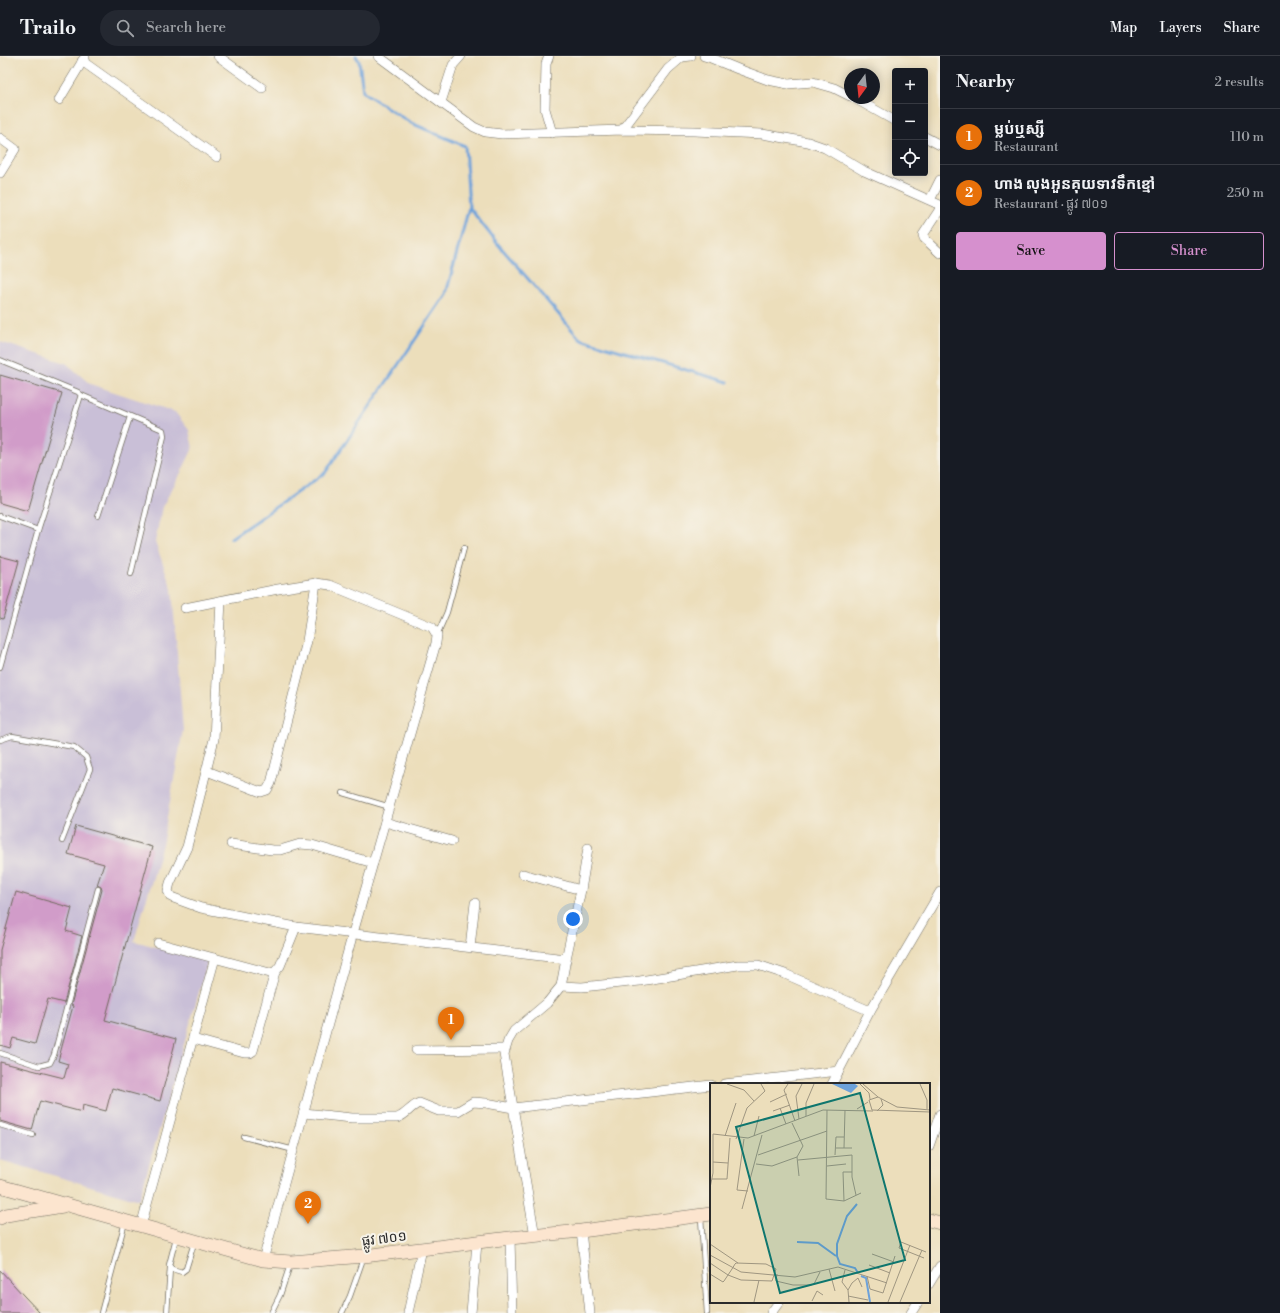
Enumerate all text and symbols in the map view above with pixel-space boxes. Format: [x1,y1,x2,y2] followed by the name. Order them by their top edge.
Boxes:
[100,10,380,46] search box
[20,16,76,40] text: Trailo
[114,17,136,39] icon: search
[146,18,226,37] text: Search here
[1110,19,1137,37] text: Map
[1159,19,1202,37] text: Layers
[1224,19,1260,37] text: Share
[844,68,880,104] north arrow
[892,68,928,176] map controls
[892,68,928,104] button: +
[956,71,1015,93] text: Nearby
[1215,74,1264,90] text: 2 results
[892,104,928,140] button: −
[994,120,1044,139] text: ម្លប់ឬស្សី
[966,129,972,145] text: 1
[1230,129,1264,145] text: 110 m
[994,139,1059,155] text: Restaurant
[892,140,928,176] button: locate
[994,175,1155,194] text: ហាង លុងអួនគុយទាវទឹកខ្មៅ
[965,185,973,201] text: 2
[1227,185,1264,201] text: 250 m
[994,196,1108,212] text: Restaurant · ផ្លូវ ៧០១
[956,232,1106,270] button: Save
[1114,232,1264,270] button: Share
[563,909,583,929] your location
[438,1007,464,1040] pin: 1
[710,1083,930,1303] inset map
[295,1191,321,1224] pin: 2
[361,1227,408,1253] street label: ផ្លូវ ៧០១

